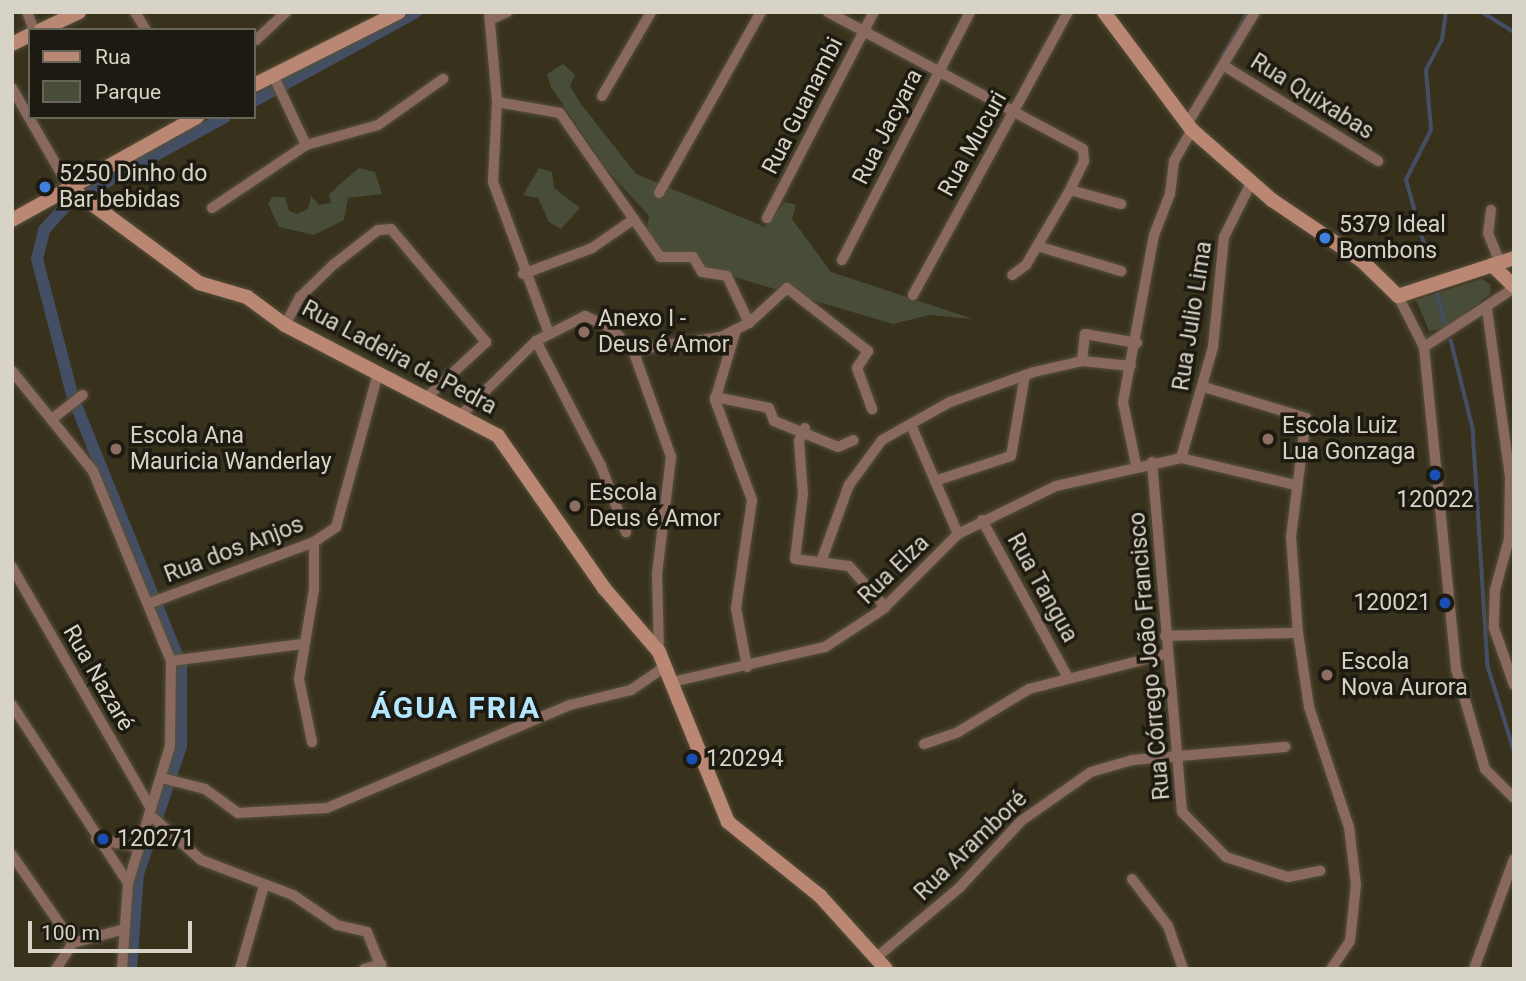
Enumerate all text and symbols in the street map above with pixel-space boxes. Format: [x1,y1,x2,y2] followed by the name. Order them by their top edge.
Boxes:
[28,28,256,119] legend
[757,33,849,179] street label: Rua Guanambi
[95,45,131,69] text: Rua
[1245,48,1379,146] street label: Rua Quixabas
[847,65,929,189] street label: Rua Jacyara
[95,80,161,104] text: Parque
[933,87,1013,201] street label: Rua Mucuri
[59,160,207,214] place label: 5250 Dinho do Bar bebidas
[37,179,53,195] marker: 5250 Dinho do Bar bebidas
[1339,211,1446,265] place label: 5379 Ideal Bombons
[1317,230,1333,246] marker: 5379 Ideal Bombons
[1168,239,1218,393] street label: Rua Julio Lima
[297,295,501,421] street label: Rua Ladeira de Pedra
[598,305,730,359] place label: Anexo I - Deus é Amor
[576,324,592,340] marker: Anexo I - Deus é Amor
[1282,412,1416,466] place label: Escola Luiz Lua Gonzaga
[130,422,332,476] place label: Escola Ana Mauricia Wanderlay
[1260,431,1276,447] marker: Escola Luiz Lua Gonzaga
[108,441,124,457] marker: Escola Ana Mauricia Wanderlay
[1427,467,1443,483] marker: 120022
[589,479,721,533] place label: Escola Deus é Amor
[1396,486,1474,514] place label: 120022
[567,498,583,514] marker: Escola Deus é Amor
[160,511,308,589] street label: Rua dos Anjos
[1124,511,1176,801] street label: Rua Córrego João Francisco
[1001,528,1083,648] street label: Rua Tangua
[853,530,935,610] street label: Rua Elza
[1353,589,1431,617] place label: 120021
[1437,595,1453,611] marker: 120021
[57,620,139,736] street label: Rua Nazaré
[1341,648,1468,702] place label: Escola Nova Aurora
[1319,667,1335,683] marker: Escola Nova Aurora
[372,690,540,726] district label: ÁGUA FRIA
[706,745,784,773] place label: 120294
[684,751,700,767] marker: 120294
[909,785,1033,907] street label: Rua Aramboré
[117,825,195,853] place label: 120271
[95,831,111,847] marker: 120271
[32,908,196,952] scale bar
[41,921,100,945] text: 100 m

